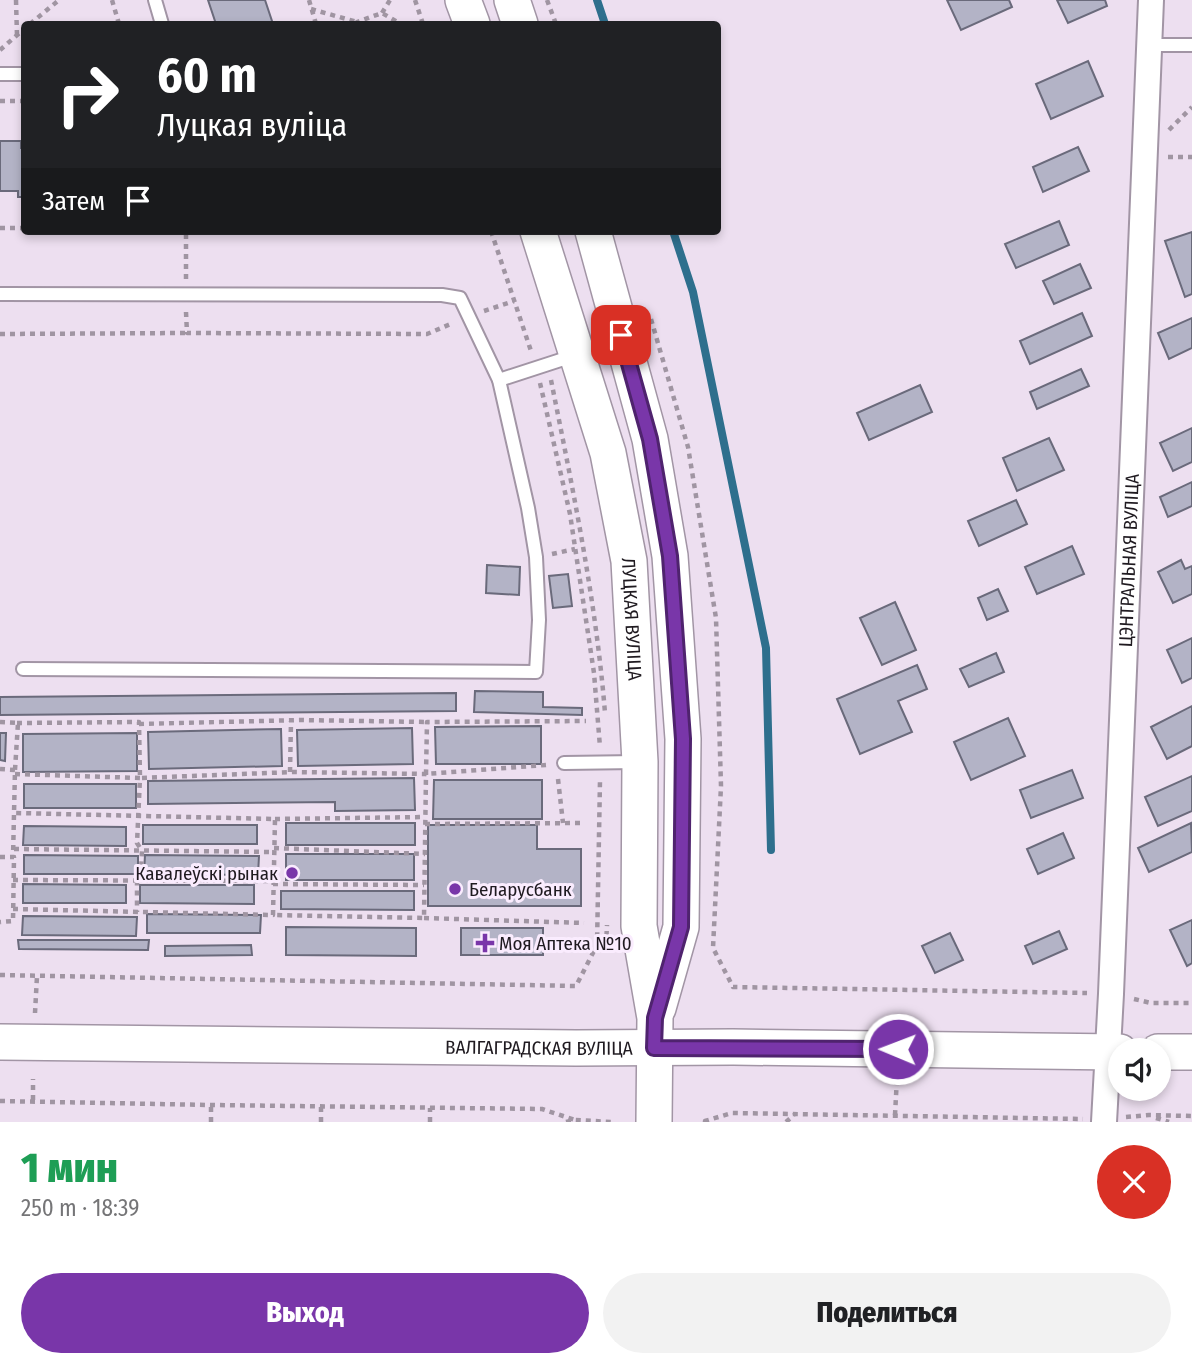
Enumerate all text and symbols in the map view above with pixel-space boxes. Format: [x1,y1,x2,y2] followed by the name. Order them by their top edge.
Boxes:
[157,46,257,105] text: 60 m
[42,49,133,140] icon: right
[157,106,347,144] text: Луцкая вуліца
[119,182,157,220] icon: arrive
[42,186,105,217] text: Затем
[591,305,651,365] pin
[602,316,640,354] icon: arrive
[1113,473,1143,648] street label: ЦЭНТРАЛЬНАЯ ВУЛІЦА
[617,557,647,681] street label: ЛУЦКАЯ ВУЛІЦА
[135,862,278,885] place label: Кавалеўскі рынак
[284,865,300,881] marker: Кавалеўскі рынак
[469,878,572,901] place label: Беларусбанк
[447,881,463,897] marker: Беларусбанк
[499,932,632,955] place label: Моя Аптека №10
[477,935,493,951] marker: Моя Аптека №10
[861,1012,935,1086] position arrow
[445,1035,633,1060] street label: ВАЛГАГРАДСКАЯ ВУЛІЦА
[1108,1038,1171,1101] map controls
[1108,1038,1171,1101] button: sound
[21,1143,118,1193] text: 1 мин
[1097,1145,1171,1219] button: close
[21,1194,139,1222] text: 250 m · 18:39
[21,1273,589,1353] button: Выход
[603,1273,1171,1353] button: Поделиться

